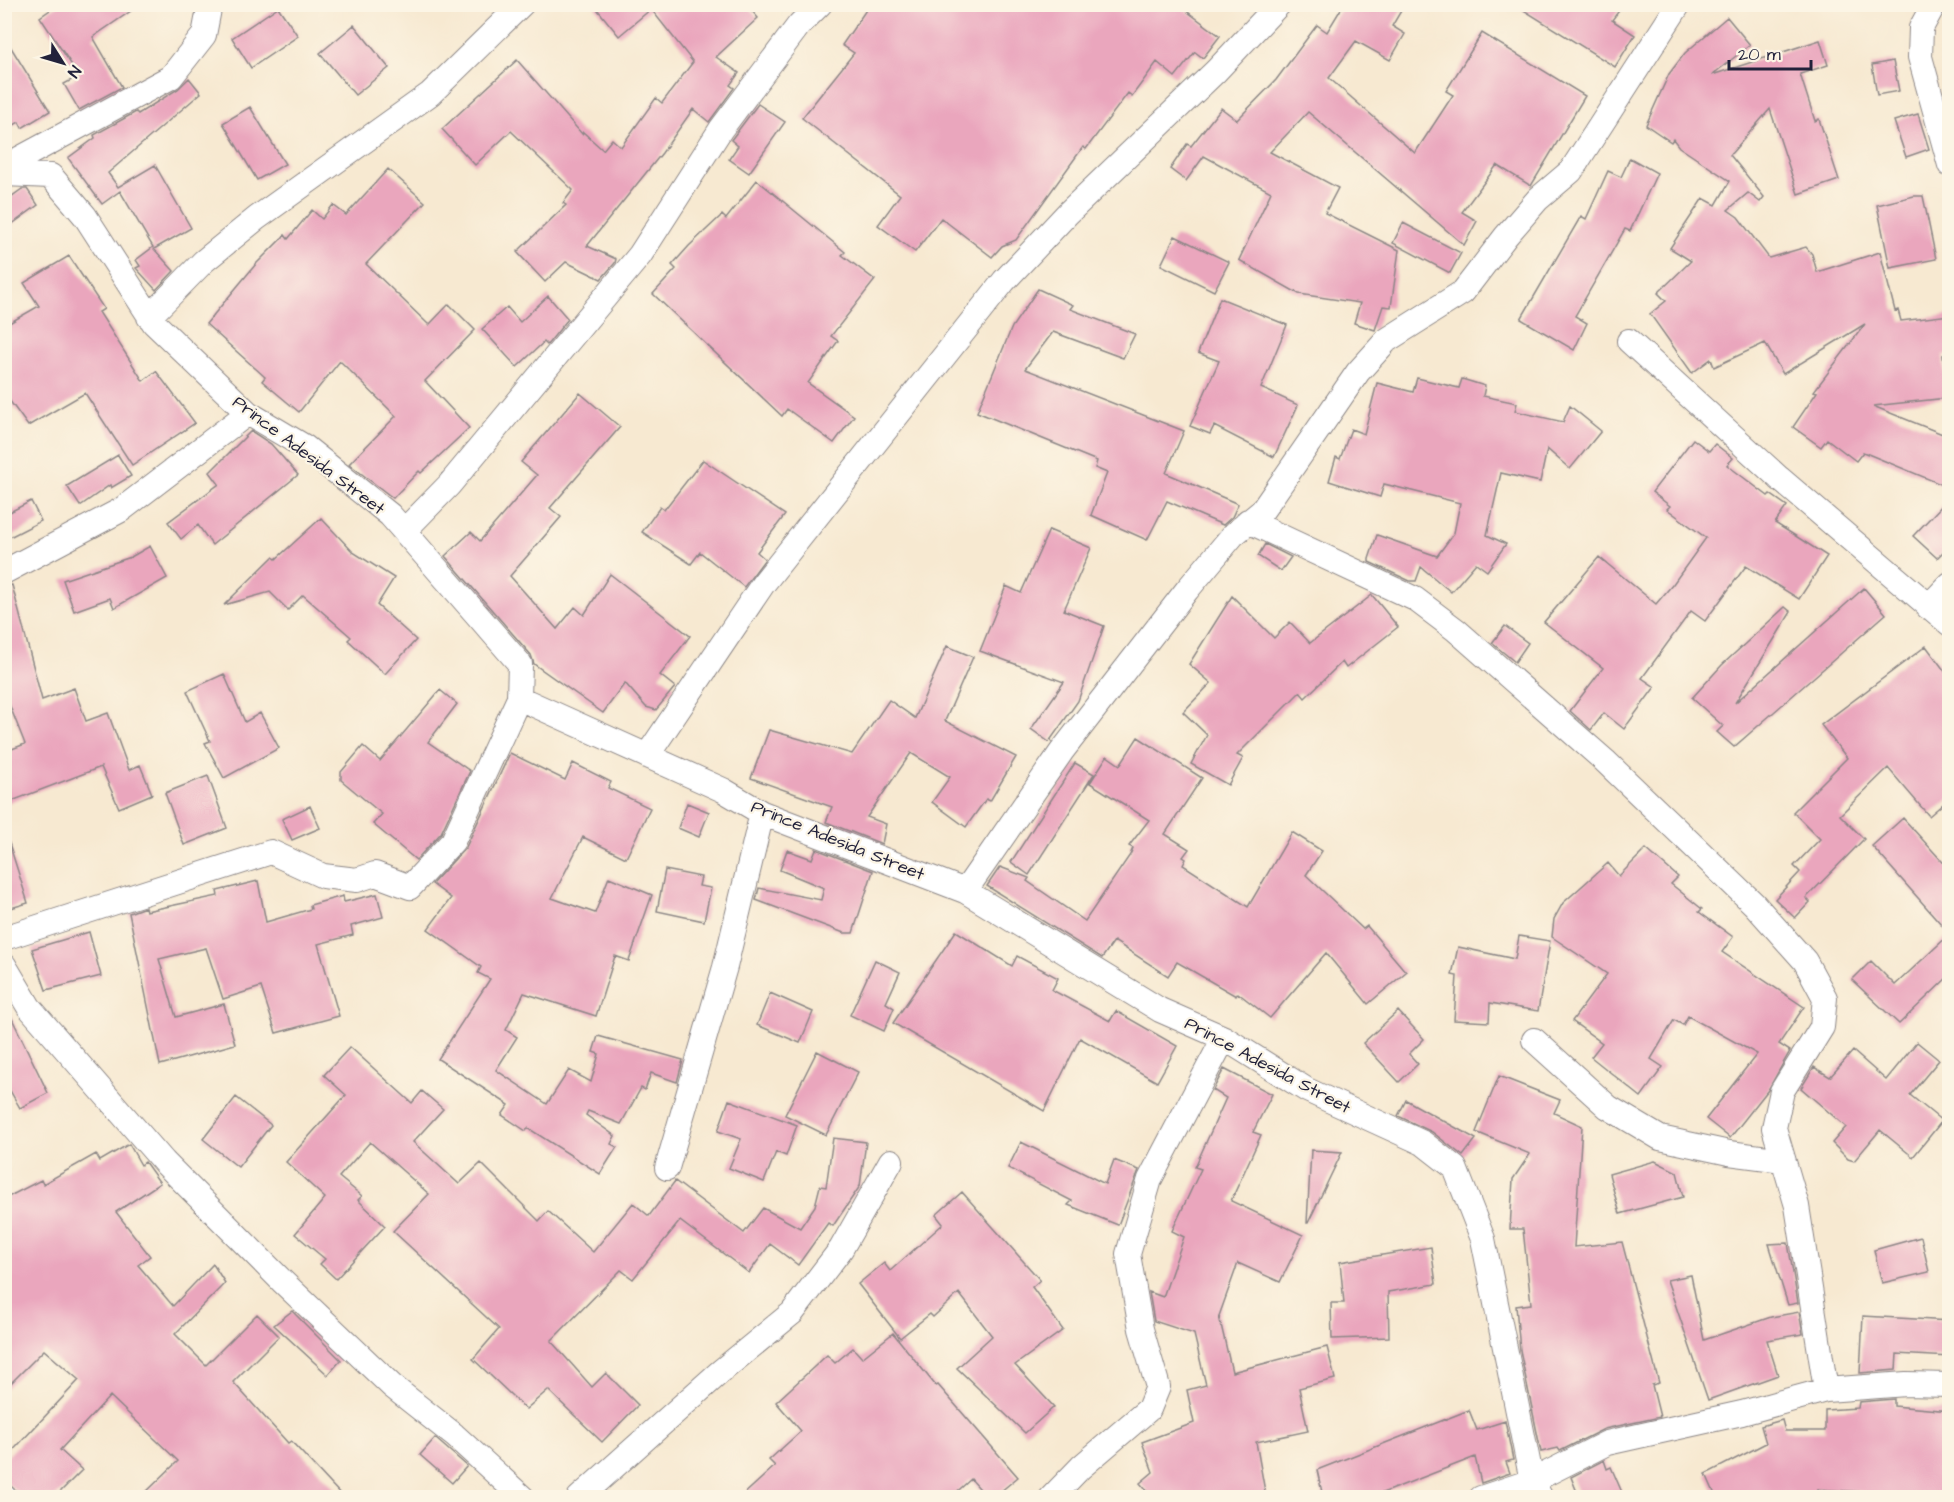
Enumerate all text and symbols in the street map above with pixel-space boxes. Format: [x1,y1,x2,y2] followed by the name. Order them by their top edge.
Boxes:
[33,33,93,93] north arrow
[1729,33,1812,71] scale bar
[1738,42,1781,67] text: 20 m
[62,61,86,82] text: N
[227,390,391,521] street label: Prince Adesida Street
[747,794,929,887] street label: Prince Adesida Street
[1180,1011,1356,1120] street label: Prince Adesida Street

